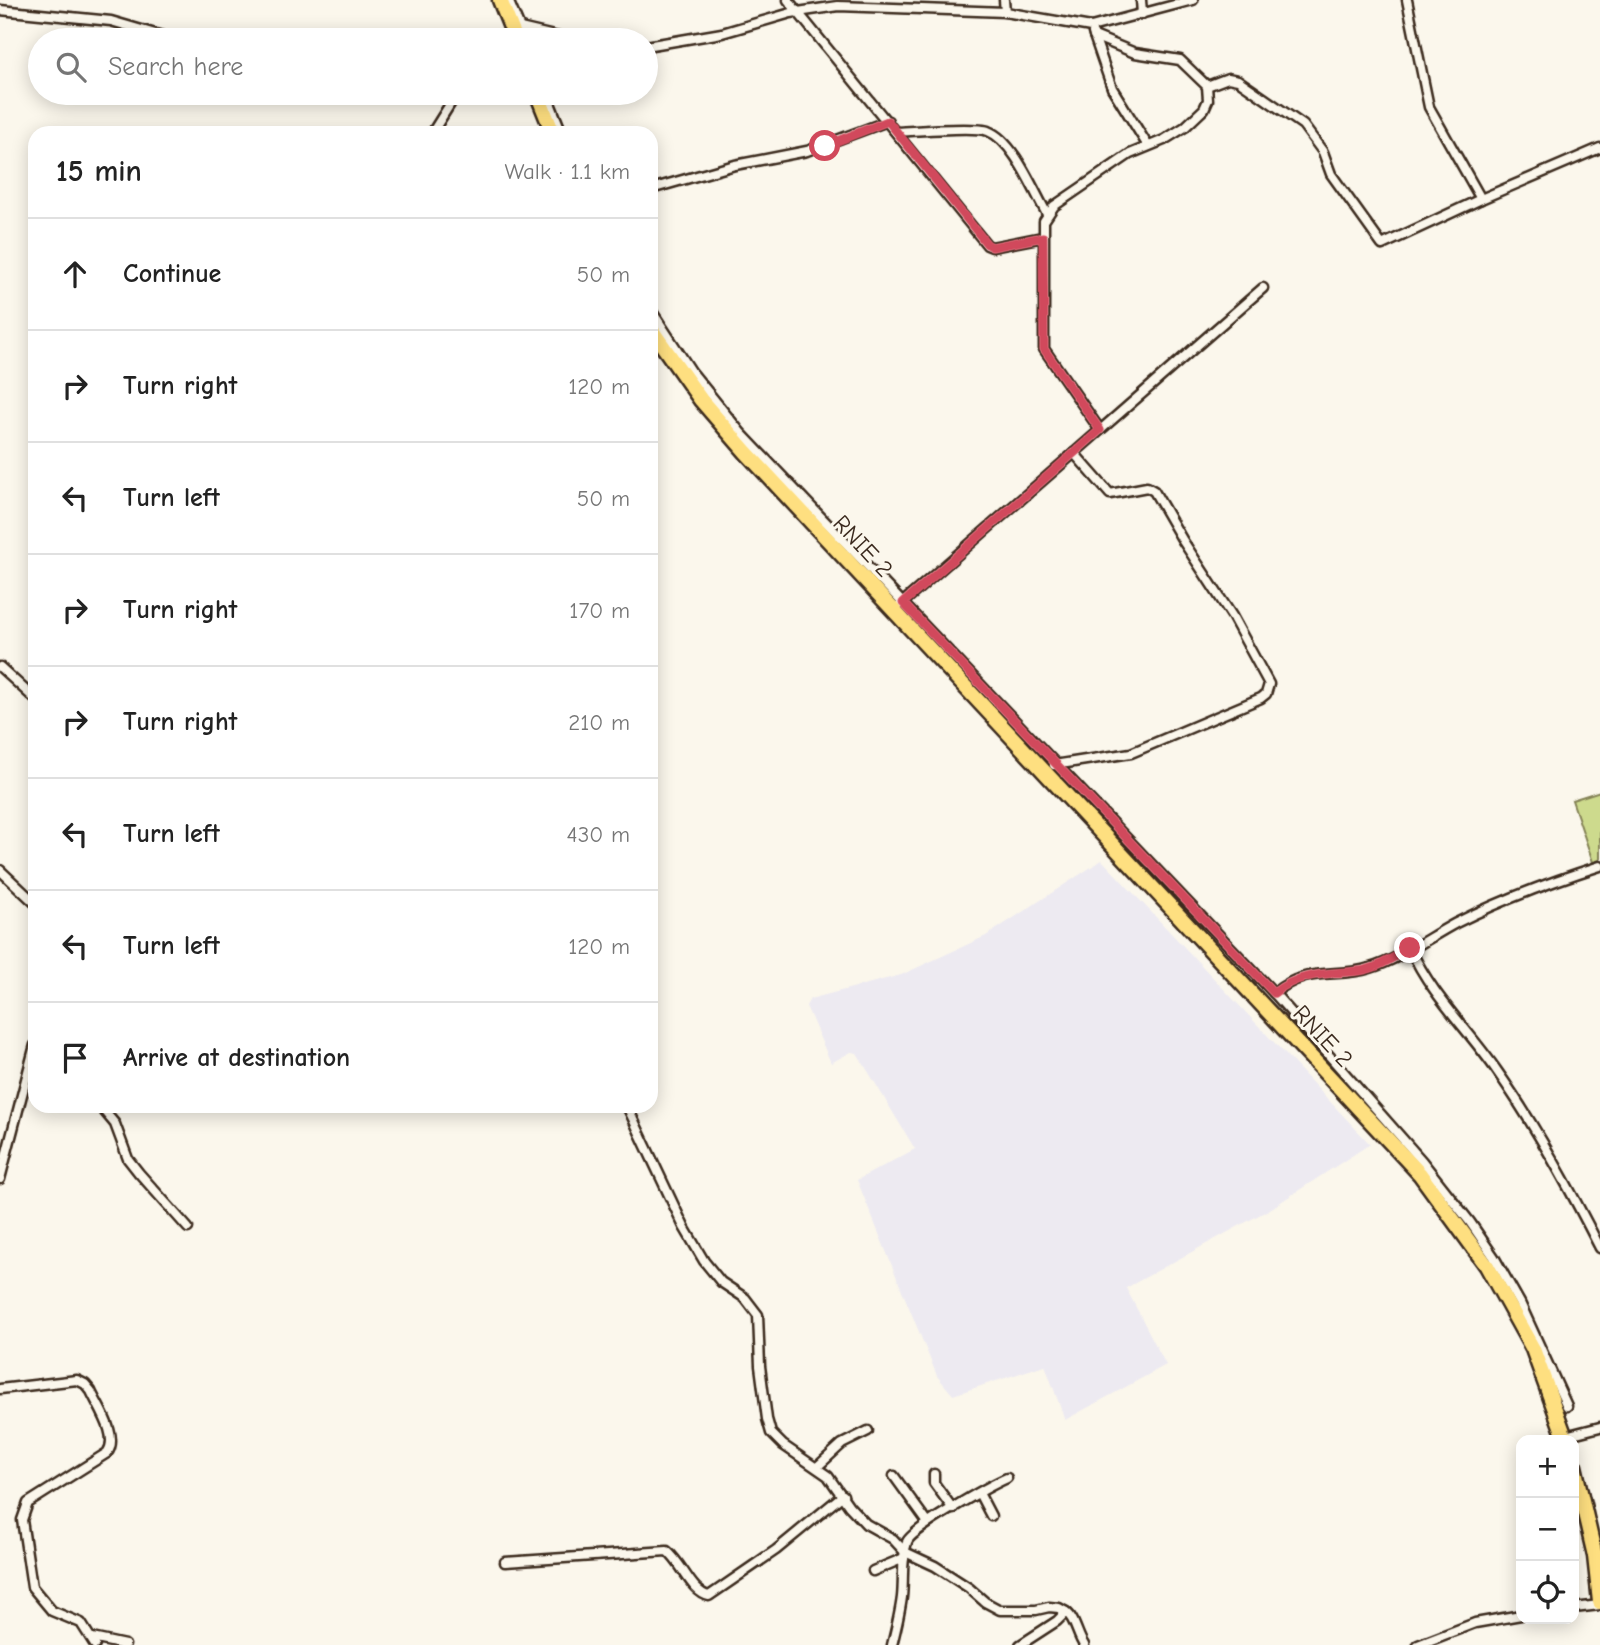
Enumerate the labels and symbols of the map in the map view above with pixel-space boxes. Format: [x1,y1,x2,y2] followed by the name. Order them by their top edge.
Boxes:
[809,130,840,161] route start
[827,509,899,583] street label: RNIE 2
[1394,932,1425,963] route end
[1287,999,1359,1073] street label: RNIE 2

